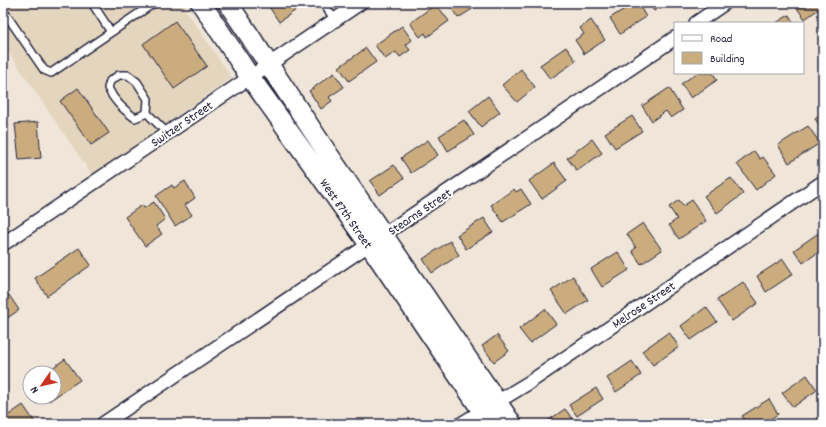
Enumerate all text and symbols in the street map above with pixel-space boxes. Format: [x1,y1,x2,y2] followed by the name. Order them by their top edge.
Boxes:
[674,22,804,74] legend
[710,31,732,48] text: Road
[710,51,745,68] text: Building
[148,97,217,153] street label: Switzer Street
[314,175,376,254] street label: West 87th Street
[385,185,456,241] street label: Stearns Street
[609,278,680,334] street label: Melrose Street
[22,365,62,405] north arrow
[27,382,44,396] text: N

